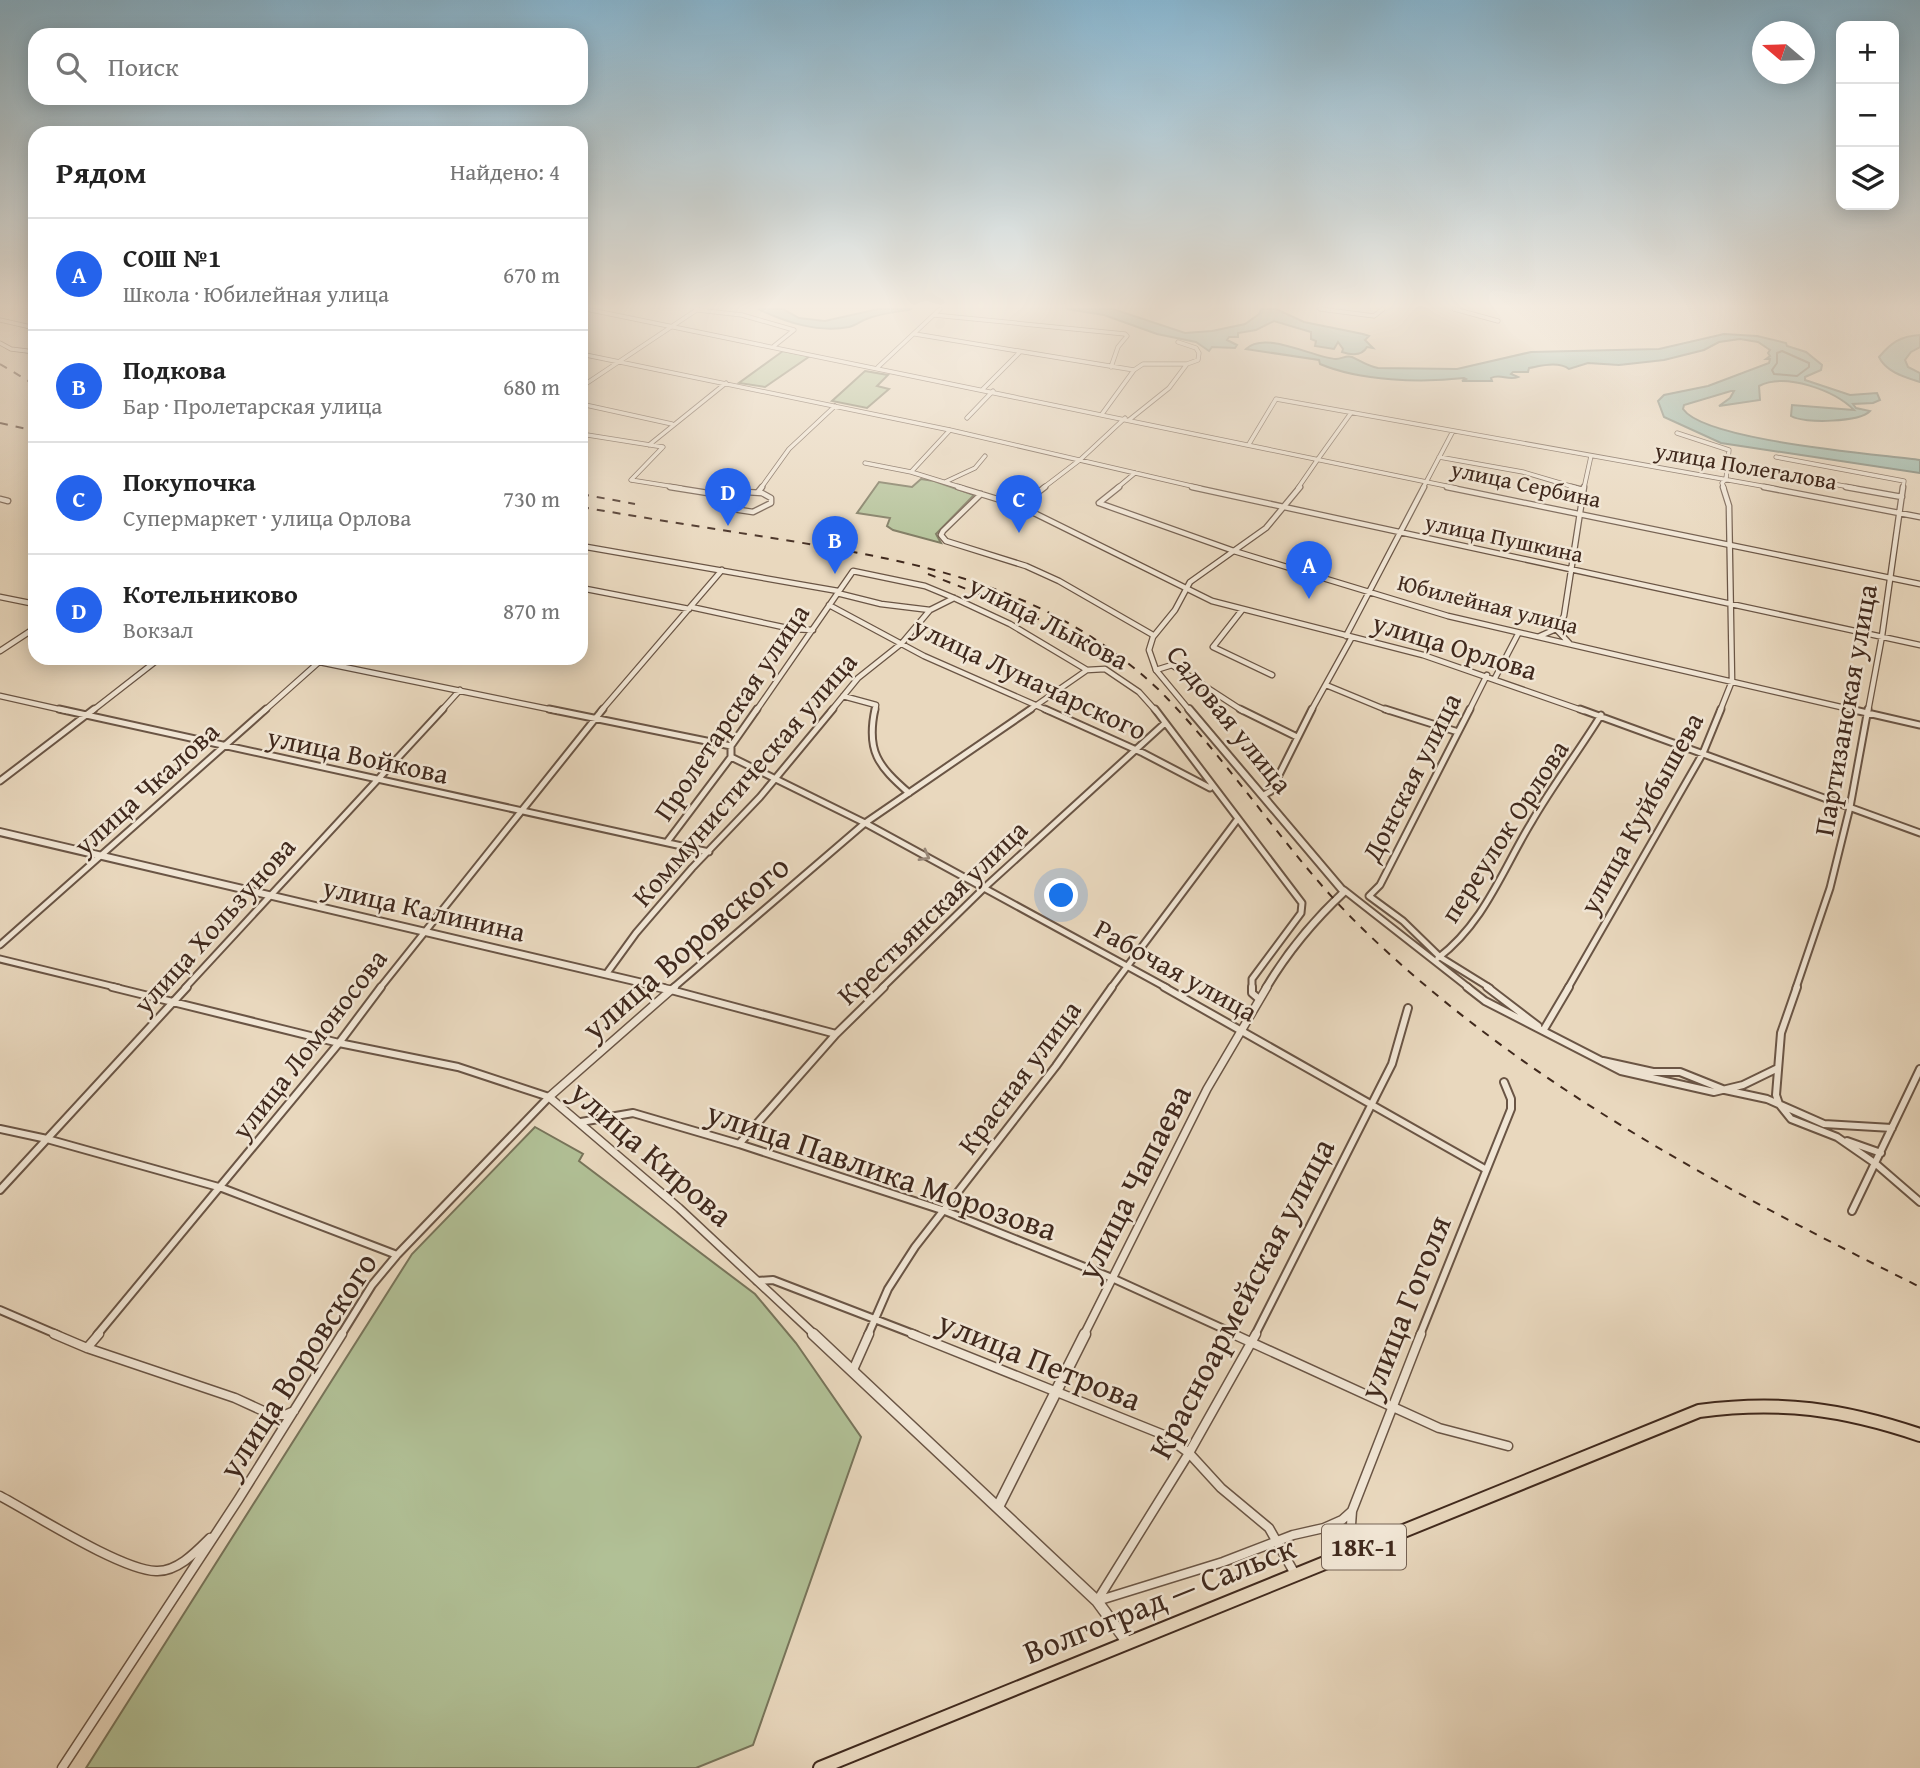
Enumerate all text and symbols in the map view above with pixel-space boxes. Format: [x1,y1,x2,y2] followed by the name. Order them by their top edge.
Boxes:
[1752,21,1815,84] north arrow
[1836,21,1899,210] map controls
[1836,21,1899,84] button: +
[28,28,588,105] search box
[108,47,179,86] text: Поиск
[52,48,90,86] icon: search
[1836,84,1899,147] button: −
[1836,147,1899,210] button: layers
[56,150,147,194] text: Рядом
[450,155,560,188] text: Найдено: 4
[123,238,221,277] text: СОШ №1
[72,258,86,291] text: A
[503,258,560,291] text: 670 m
[123,277,389,310] text: Школа · Юбилейная улица
[123,350,226,389] text: Подкова
[72,370,86,403] text: B
[503,370,560,403] text: 680 m
[123,389,382,422] text: Бар · Пролетарская улица
[1651,433,1840,498] street label: улица Полегалова
[1447,451,1604,516] street label: улица Сербина
[123,462,256,501] text: Покупочка
[705,468,751,526] pin: D
[996,475,1042,533] pin: C
[72,482,86,515] text: C
[503,482,560,515] text: 730 m
[123,501,411,534] text: Супермаркет · улица Орлова
[1421,504,1586,570] street label: улица Пушкина
[812,516,858,574] pin: B
[1286,541,1332,599] pin: A
[961,563,1137,680] street label: улица Лыкова
[1394,565,1582,642] street label: Юбилейная улица
[123,574,298,613] text: Котельниково
[1802,580,1887,839] street label: Партизанская улица
[72,594,86,627] text: D
[503,594,560,627] text: 870 m
[642,594,819,829] street label: Пролетарская улица
[1367,601,1543,690] street label: улица Орлова
[905,605,1154,750] street label: улица Луначарского
[123,613,193,646] text: Вокзал
[1158,635,1304,802] street label: Садовая улица
[621,642,866,915] street label: Коммунистическая улица
[1350,685,1471,869] street label: Донская улица
[1568,704,1713,922] street label: улица Куйбышева
[63,711,228,865] street label: улица Чкалова
[263,715,453,794] street label: улица Войкова
[1429,731,1579,930] street label: переулок Орлова
[827,809,1037,1014] street label: Крестьянская улица
[122,826,305,1023] street label: улица Хользунова
[570,843,800,1052] street label: улица Воровского
[918,848,930,861] one-way arrow
[318,865,530,952] street label: улица Калинина
[1044,878,1078,912] your location
[1087,908,1266,1032] street label: Рабочая улица
[220,939,397,1149] street label: улица Ломоносова
[947,991,1091,1162] street label: Красная улица
[559,1068,744,1238] street label: улица Кирова
[1063,1076,1203,1289] street label: улица Чапаева
[699,1087,1064,1253] street label: улица Павлика Морозова
[1136,1129,1346,1467] street label: Красноармейская улица
[1345,1208,1463,1407] street label: улица Гоголя
[205,1242,389,1489] street label: улица Воровского
[930,1297,1149,1423] street label: улица Петрова
[1016,1522,1303,1675] street label: Волгоград — Сальск
[1322,1524,1406,1570] road number: 18К-1

